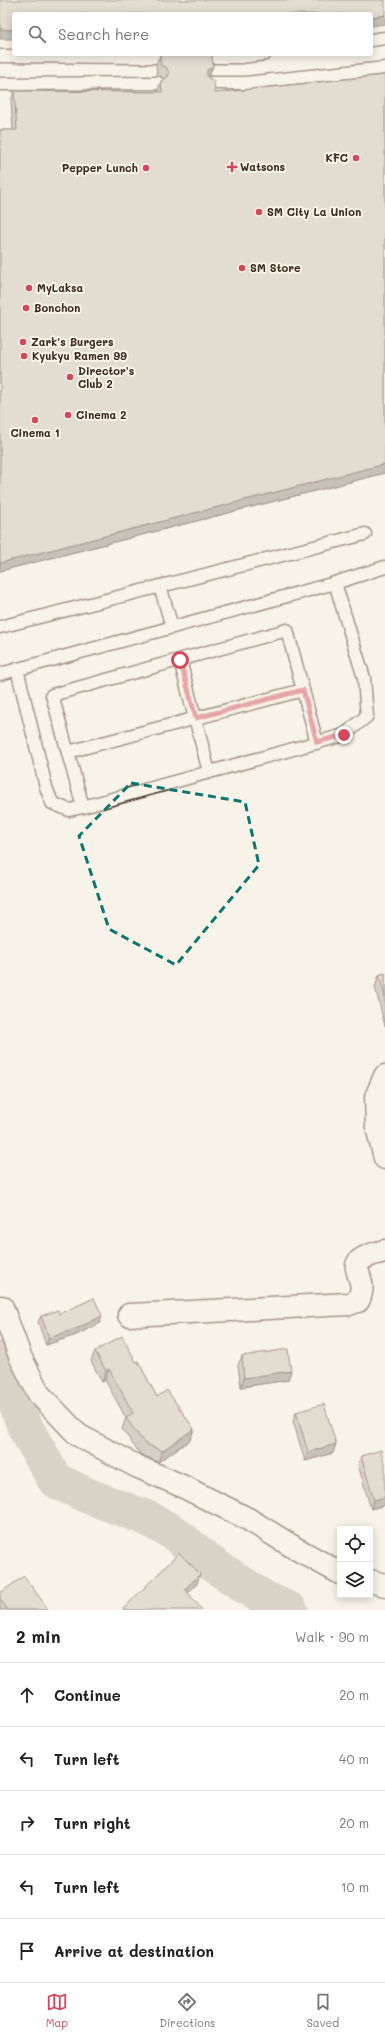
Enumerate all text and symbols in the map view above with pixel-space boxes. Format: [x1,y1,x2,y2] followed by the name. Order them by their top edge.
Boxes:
[12,12,373,56] search box
[26,23,48,45] icon: search
[58,24,149,44] text: Search here
[326,150,348,165] place label: KFC
[351,153,361,163] marker: KFC
[240,159,286,174] place label: Watsons
[62,160,138,175] place label: Pepper Lunch
[227,162,237,172] marker: Watsons
[141,163,151,173] marker: Pepper Lunch
[267,204,361,219] place label: SM City La Union
[254,207,264,217] marker: SM City La Union
[250,260,301,275] place label: SM Store
[237,263,247,273] marker: SM Store
[37,280,83,295] place label: MyLaksa
[24,283,34,293] marker: MyLaksa
[34,300,80,315] place label: Bonchon
[21,303,31,313] marker: Bonchon
[31,334,114,349] place label: Zark's Burgers
[18,337,28,347] marker: Zark's Burgers
[32,348,127,363] place label: Kyukyu Ramen 99
[19,351,29,361] marker: Kyukyu Ramen 99
[78,363,135,391] place label: Director's Club 2
[65,372,75,382] marker: Director's Club 2
[76,407,126,422] place label: Cinema 2
[63,410,73,420] marker: Cinema 2
[30,415,40,425] marker: Cinema 1
[10,425,60,440] place label: Cinema 1
[171,651,189,669] route start
[335,726,353,744] route end
[337,1526,373,1598] map controls
[337,1526,373,1562] button: locate
[337,1562,373,1598] button: layers
[16,1625,61,1647] text: 2 min
[295,1628,369,1645] text: Walk · 90 m
[16,1684,38,1706] icon: ahead
[54,1685,121,1705] text: Continue
[339,1686,369,1703] text: 20 m
[16,1748,38,1770] icon: left
[54,1749,119,1769] text: Turn left
[339,1750,369,1767] text: 40 m
[16,1812,38,1834] icon: right
[54,1813,131,1833] text: Turn right
[339,1814,369,1831] text: 20 m
[16,1876,38,1898] icon: left
[54,1877,119,1897] text: Turn left
[341,1878,369,1895] text: 10 m
[16,1940,38,1962] icon: arrive
[54,1941,214,1961] text: Arrive at destination
[46,1991,68,2030] tab: Map
[159,1991,215,2030] tab: Directions
[307,1991,339,2030] tab: Saved

